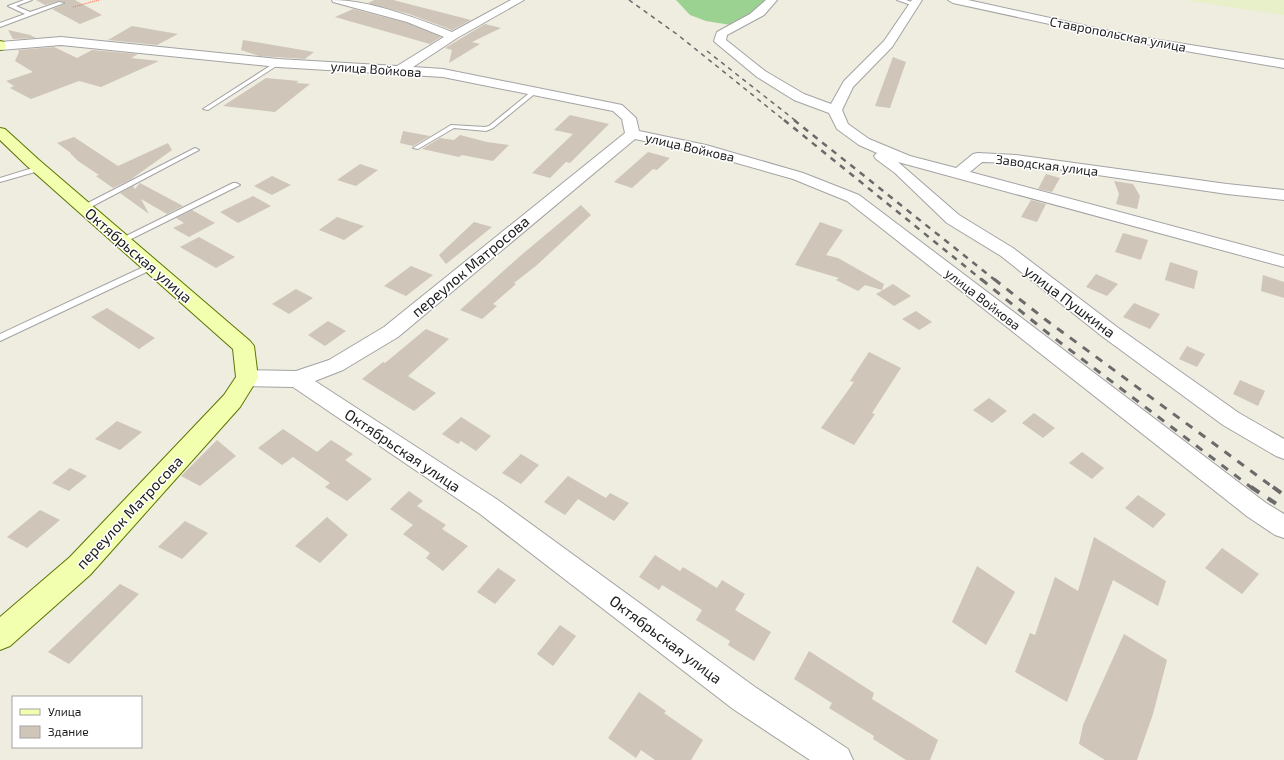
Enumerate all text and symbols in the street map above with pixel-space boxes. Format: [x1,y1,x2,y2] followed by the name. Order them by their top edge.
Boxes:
[1048,13,1188,55] street label: Ставропольская улица
[330,58,422,80] street label: улица Войкова
[644,129,736,165] street label: улица Войкова
[995,151,1099,179] street label: Заводская улица
[81,204,196,307] street label: Октябрьская улица
[408,212,533,321] street label: переулок Матросова
[1020,261,1119,342] street label: улица Пушкина
[942,265,1024,333] street label: улица Войкова
[341,405,464,496] street label: Октябрьская улица
[72,452,187,573] street label: переулок Матросова
[606,591,726,688] street label: Октябрьская улица
[12,696,142,748] legend
[48,704,81,718] text: Улица
[48,724,89,738] text: Здание

